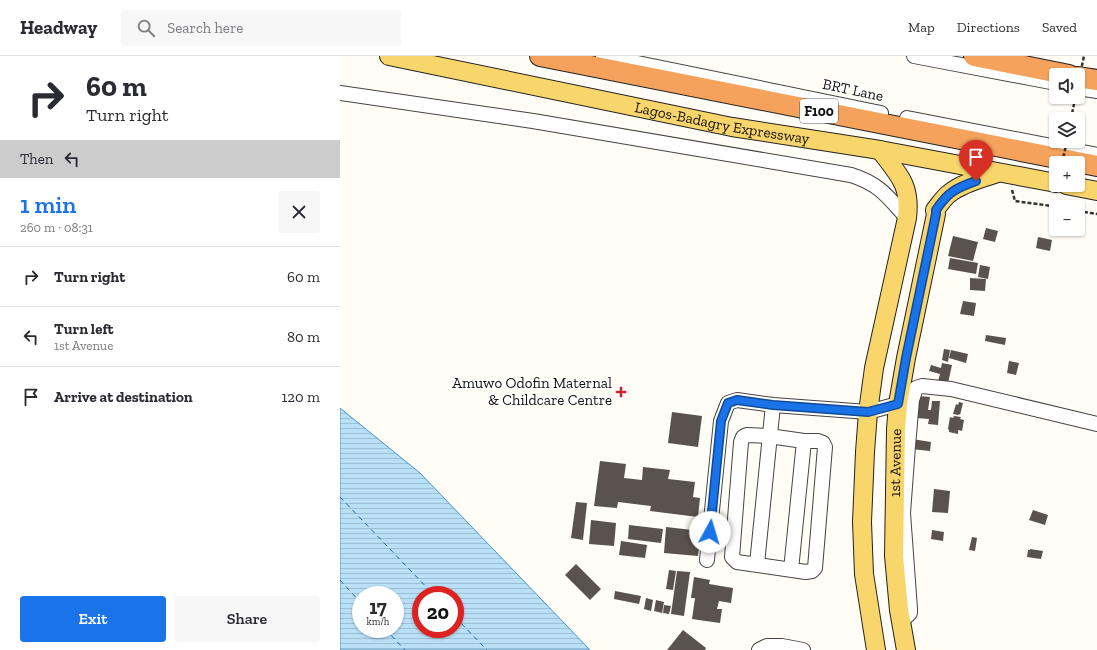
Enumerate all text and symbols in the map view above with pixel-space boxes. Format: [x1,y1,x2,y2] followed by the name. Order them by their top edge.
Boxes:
[121,10,401,46] search box
[20,16,97,39] text: Headway
[135,17,157,39] icon: search
[167,19,243,37] text: Search here
[908,19,935,36] text: Map
[957,19,1020,36] text: Directions
[1042,19,1077,36] text: Saved
[1049,68,1085,236] map controls
[1049,68,1085,104] button: sound
[86,70,147,103] text: 60 m
[20,72,72,124] icon: right
[821,75,885,105] street label: BRT Lane
[633,98,811,148] street label: Lagos-Badagry Expressway
[800,99,838,123] road number: F100
[86,104,168,126] text: Turn right
[1049,112,1085,148] button: layers
[959,140,993,181] pin
[965,146,987,168] icon: arrive
[61,148,83,170] icon: left
[20,150,53,168] text: Then
[1049,156,1085,192] button: +
[20,190,76,219] text: 1 min
[278,191,320,233] button: close
[1049,200,1085,236] button: −
[20,220,93,235] text: 260 m · 08:31
[20,266,42,288] icon: right
[54,268,125,286] text: Turn right
[287,268,320,286] text: 60 m
[54,320,114,338] text: Turn left
[20,326,42,348] icon: left
[287,328,320,346] text: 80 m
[54,338,113,353] text: 1st Avenue
[452,374,612,409] place label: Amuwo Odofin Maternal & Childcare Centre
[20,386,42,408] icon: arrive
[615,386,627,398] marker: Amuwo Odofin Maternal & Childcare Centre
[54,388,193,406] text: Arrive at destination
[282,388,320,406] text: 120 m
[886,428,905,497] street label: 1st Avenue
[689,511,731,553] position arrow
[412,586,464,638] speed limit sign: 20
[369,595,387,619] text: 17
[20,596,166,642] button: Exit
[174,596,320,642] button: Share
[367,616,389,628] text: km/h

